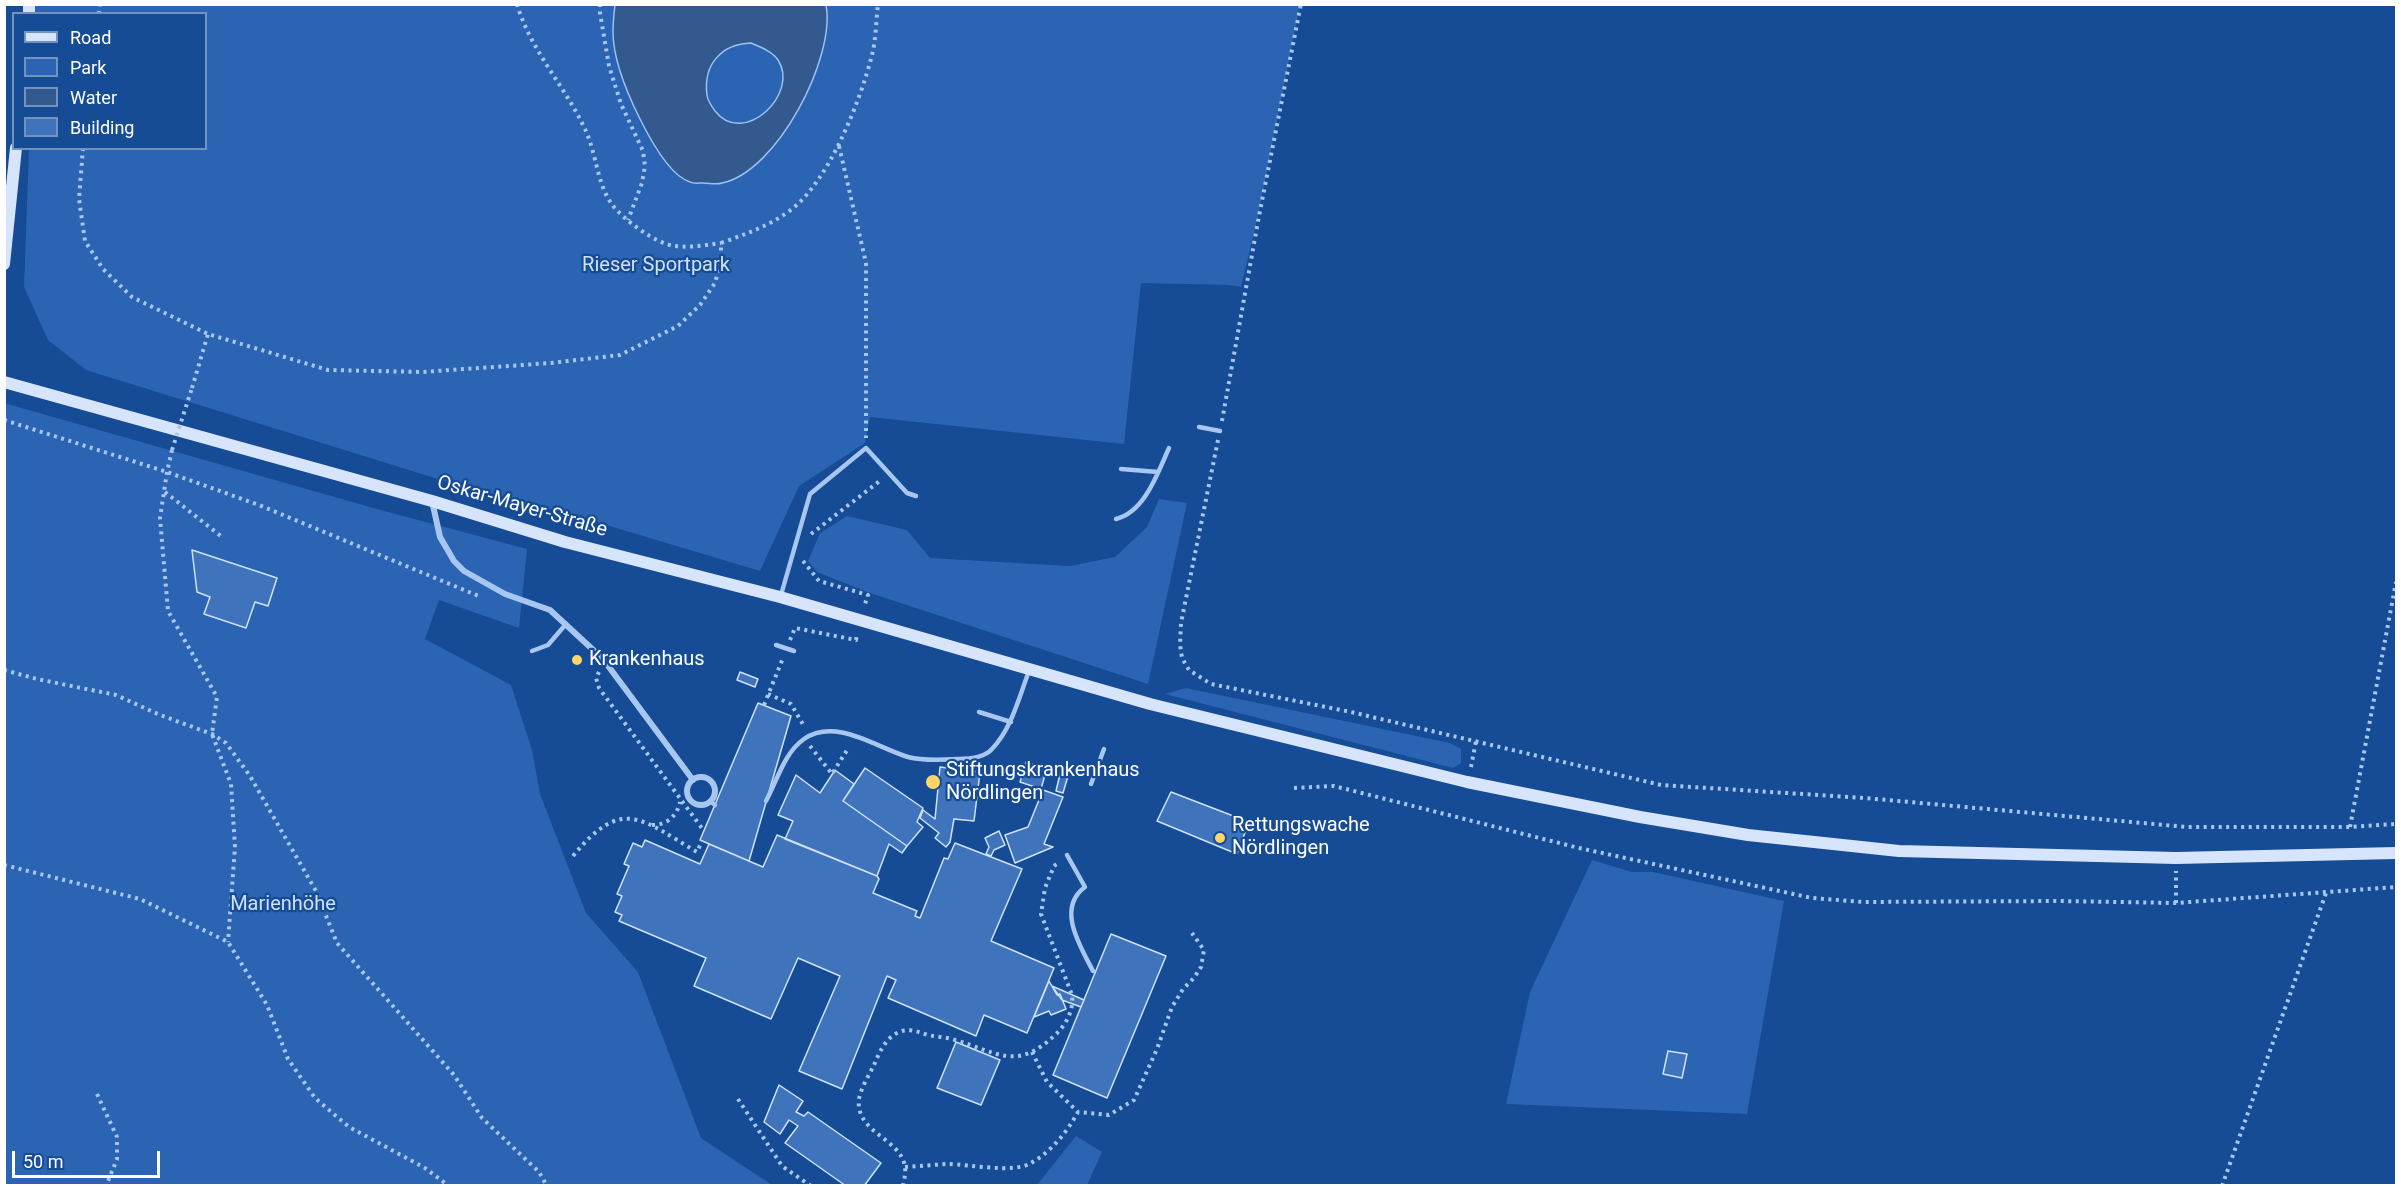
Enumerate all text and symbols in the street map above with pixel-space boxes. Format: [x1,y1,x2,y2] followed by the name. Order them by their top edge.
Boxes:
[12,12,207,150] legend
[70,27,111,48] text: Road
[70,57,106,78] text: Park
[70,87,117,108] text: Water
[70,117,134,138] text: Building
[582,254,730,278] park label: Rieser Sportpark
[434,471,610,543] street label: Oskar-Mayer-Straße
[589,648,705,672] place label: Krankenhaus
[570,653,584,667] marker: Krankenhaus
[946,759,1140,806] place label: Stiftungskrankenhaus Nördlingen
[924,773,942,791] marker: Stiftungskrankenhaus Nördlingen
[1232,814,1370,861] place label: Rettungswache Nördlingen
[1213,831,1227,845] marker: Rettungswache Nördlingen
[230,893,336,917] park label: Marienhöhe
[15,1139,164,1177] scale bar
[23,1151,63,1172] text: 50 m

